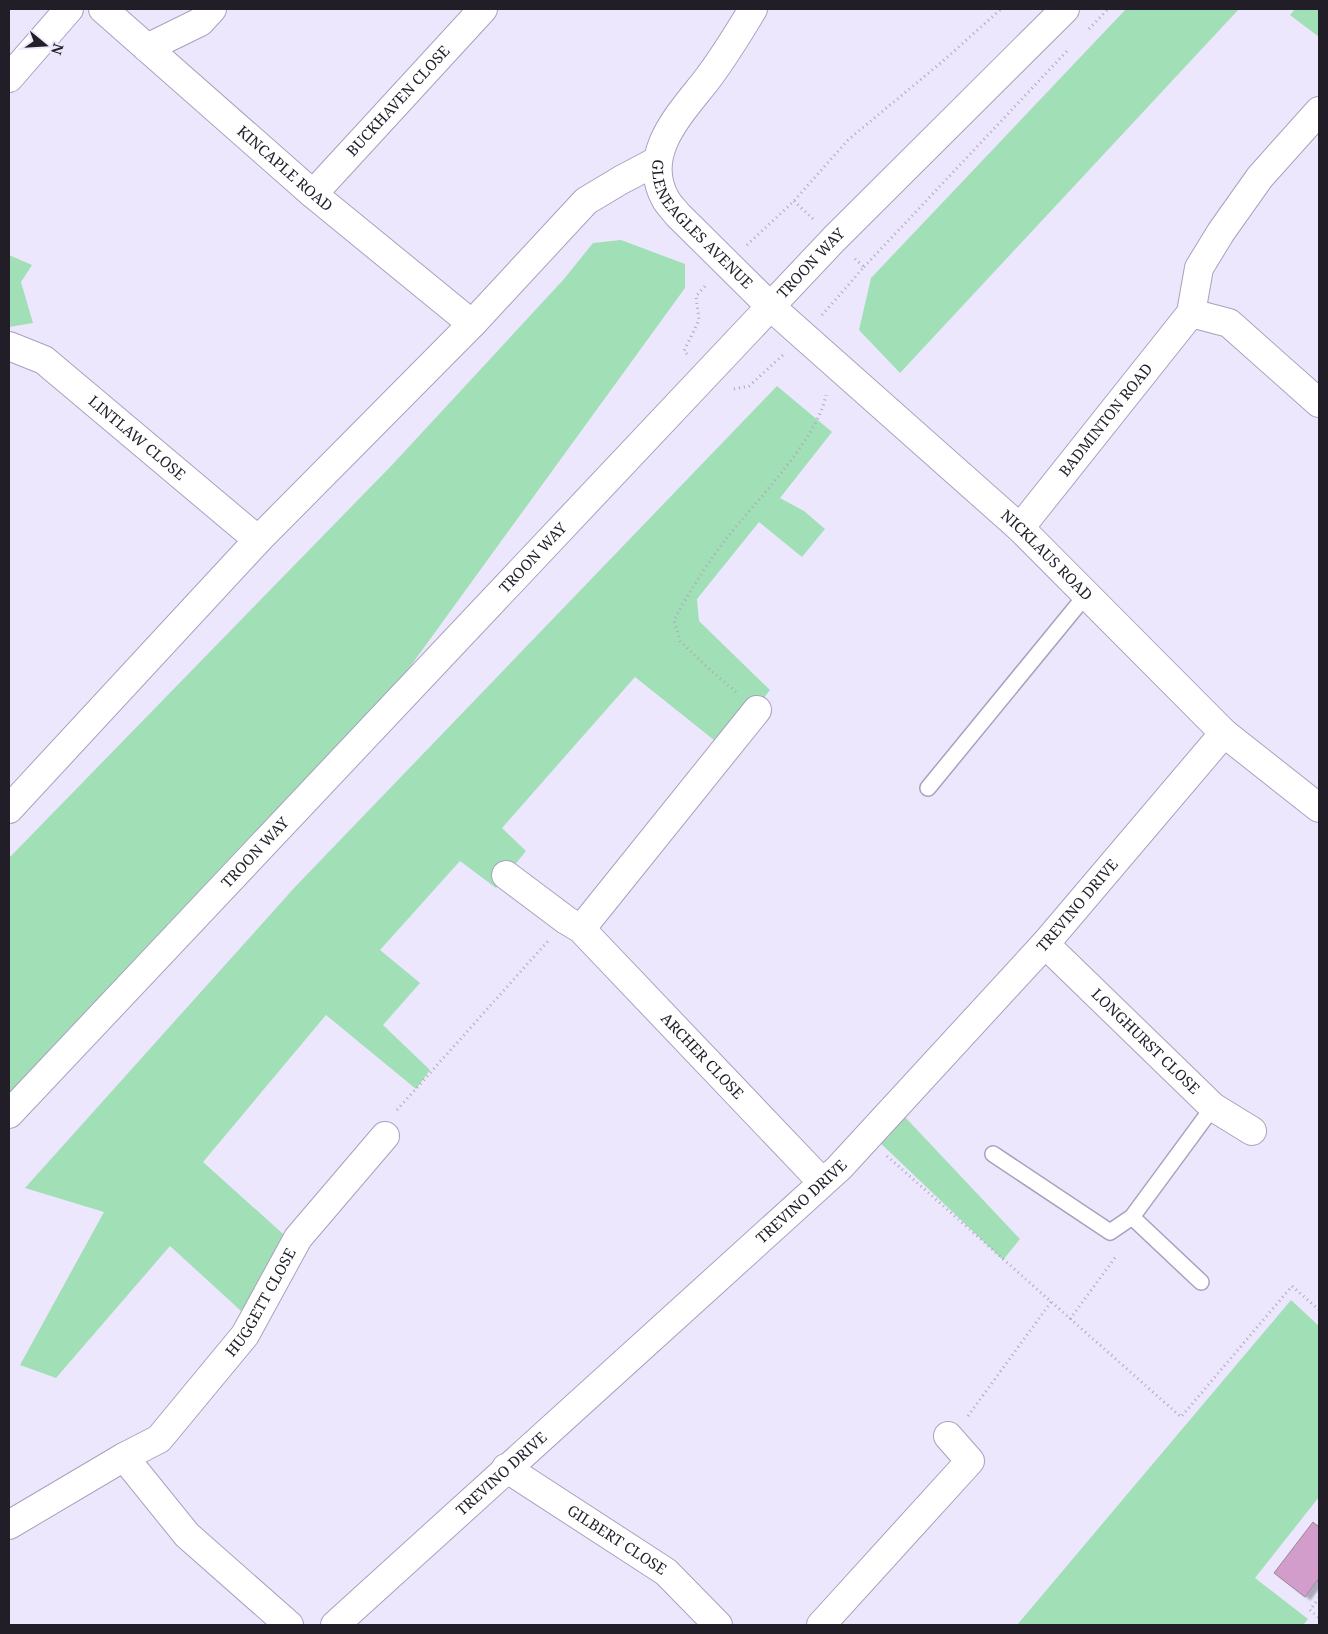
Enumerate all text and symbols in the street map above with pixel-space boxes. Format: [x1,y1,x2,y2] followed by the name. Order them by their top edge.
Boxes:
[20,20,70,70] north arrow
[47,41,69,57] text: N
[342,41,454,160] street label: BUCKHAVEN CLOSE
[233,121,337,215] street label: KINCAPLE ROAD
[648,159,758,292] street label: GLENEAGLES AVENUE
[772,223,849,302] street label: TROON WAY
[1054,359,1156,480] street label: BADMINTON ROAD
[85,391,190,484] street label: LINTLAW CLOSE
[997,505,1097,604] street label: NICKLAUS ROAD
[494,517,571,597] street label: TROON WAY
[216,812,293,892] street label: TROON WAY
[1032,854,1122,956] street label: TREVINO DRIVE
[1088,984,1205,1098] street label: LONGHURST CLOSE
[657,1008,749,1103] street label: ARCHER CLOSE
[751,1155,851,1247] street label: TREVINO DRIVE
[220,1244,300,1360] street label: HUGGETT CLOSE
[451,1427,551,1519] street label: TREVINO DRIVE
[564,1499,671,1579] street label: GILBERT CLOSE

